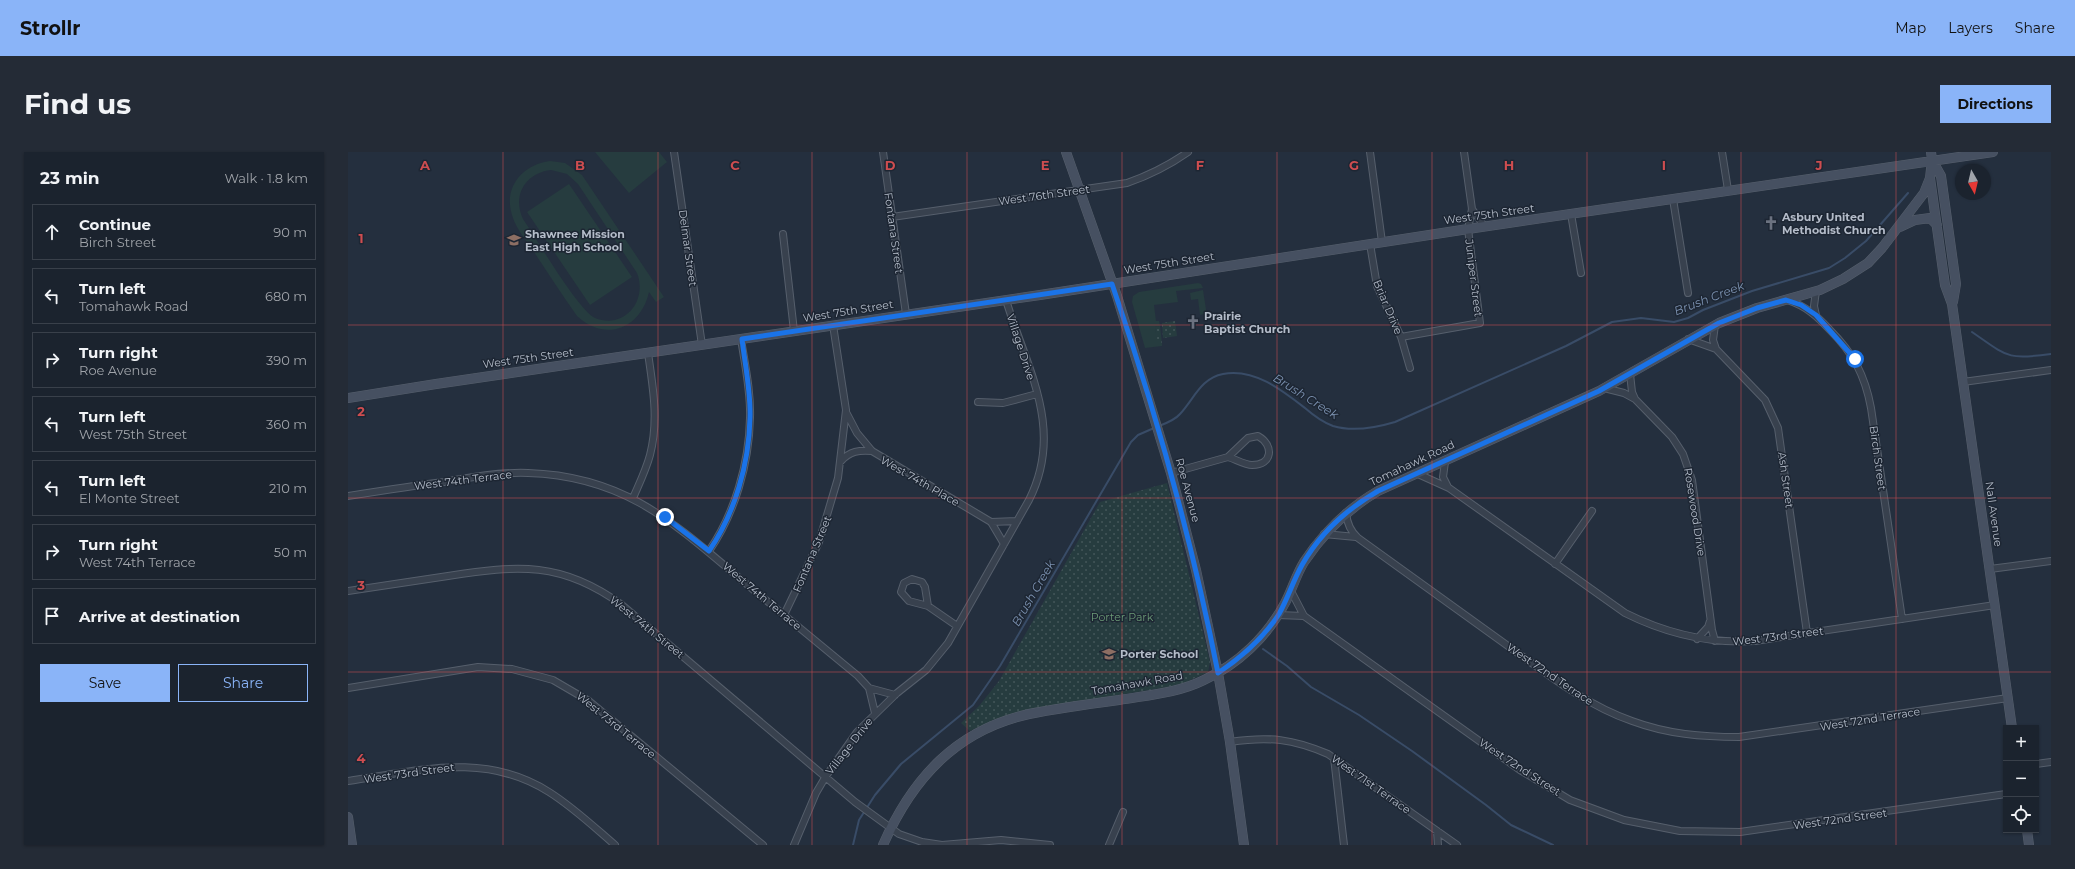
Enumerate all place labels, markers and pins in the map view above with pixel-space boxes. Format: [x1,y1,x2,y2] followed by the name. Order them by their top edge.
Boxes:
[1781,210,1886,237] place label: Asbury United Methodist Church
[1763,215,1779,231] church icon: Asbury United Methodist Church
[525,227,625,254] place label: Shawnee Mission East High School
[506,232,522,248] school or university icon: Shawnee Mission East High School
[1204,309,1290,336] place label: Prairie Baptist Church
[1185,314,1201,330] church icon: Prairie Baptist Church
[1101,646,1117,662] school or university icon: Porter School
[1120,647,1198,661] place label: Porter School

